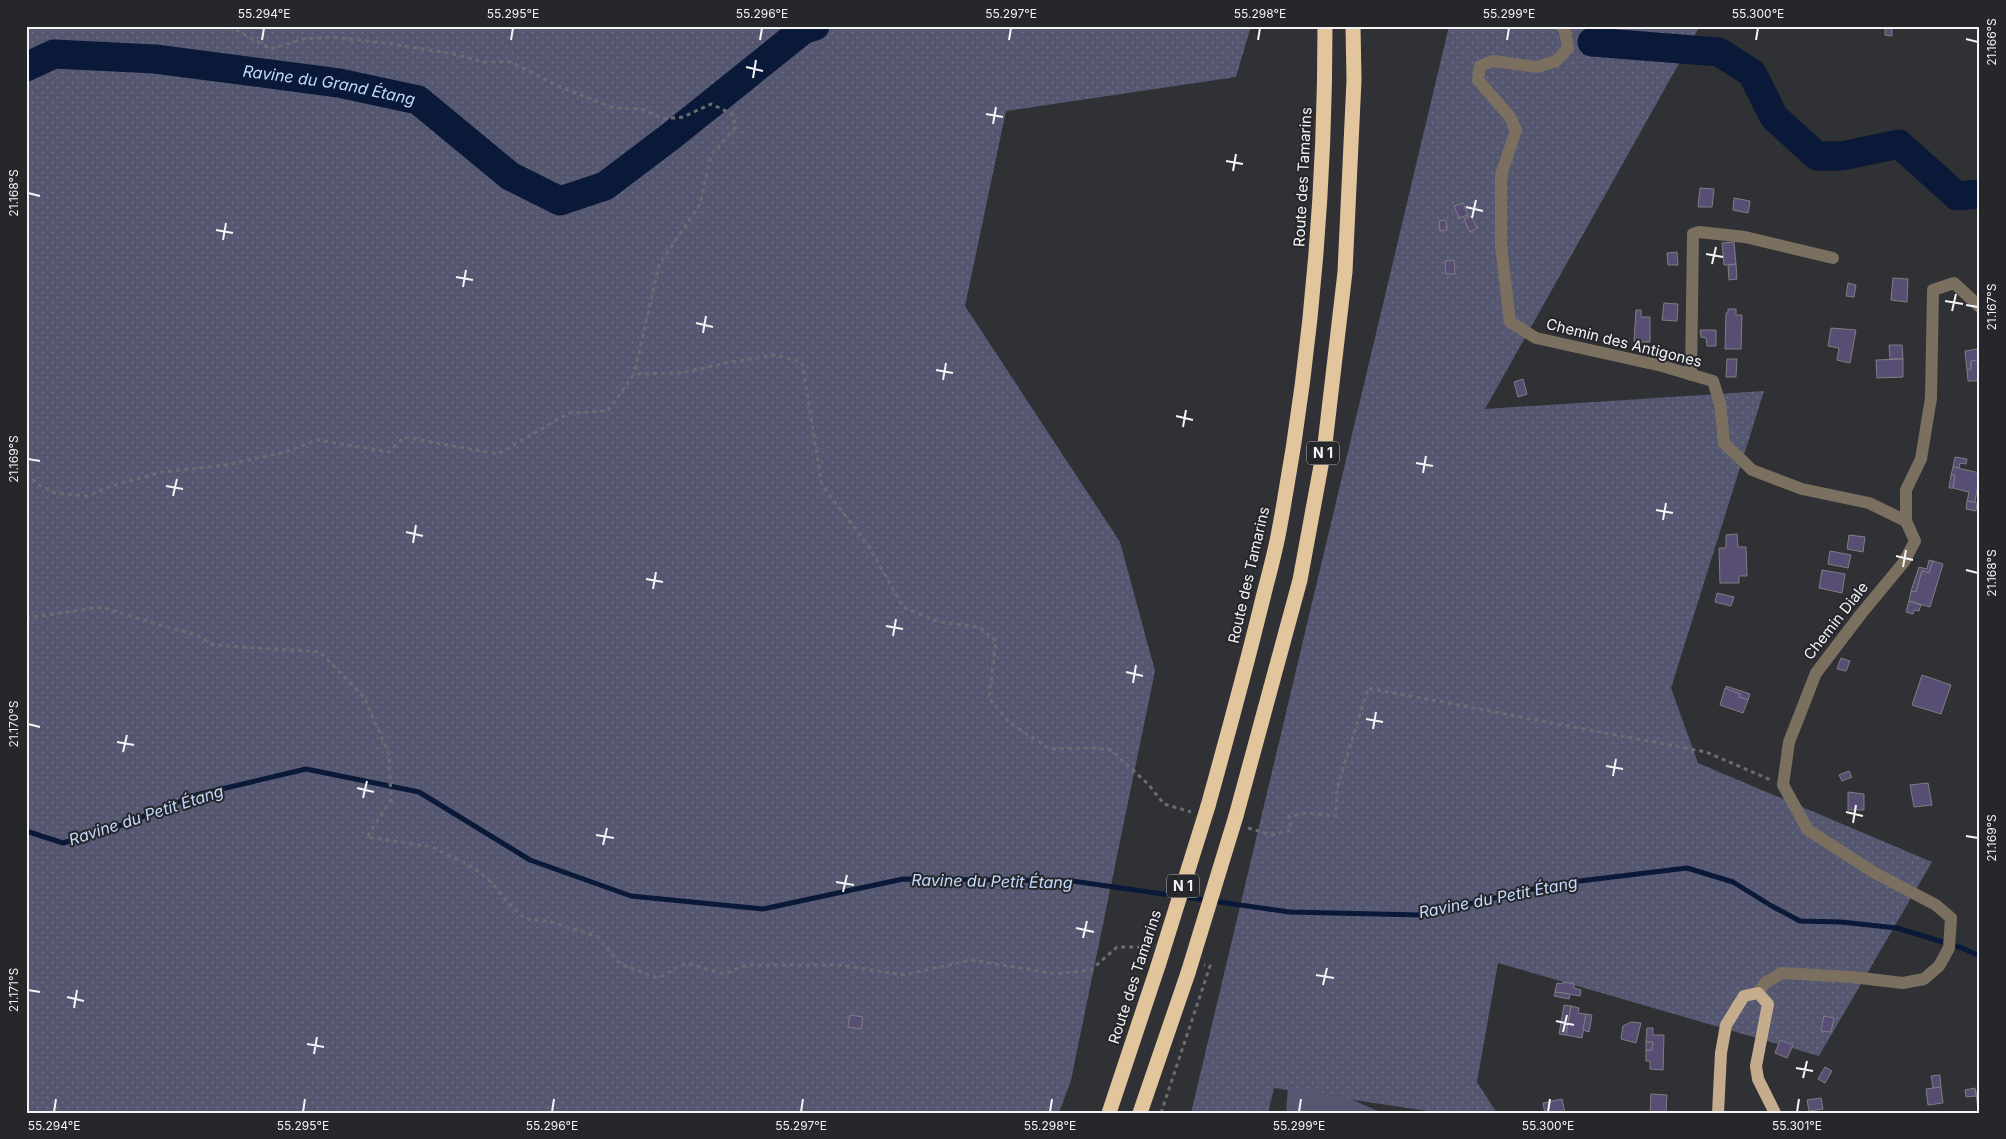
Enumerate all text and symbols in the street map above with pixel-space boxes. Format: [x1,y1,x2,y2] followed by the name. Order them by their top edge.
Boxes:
[238,6,290,21] text: 55.294°E
[487,6,539,21] text: 55.295°E
[736,6,788,21] text: 55.296°E
[985,6,1037,21] text: 55.297°E
[1234,6,1286,21] text: 55.298°E
[1483,6,1535,21] text: 55.299°E
[1732,6,1784,21] text: 55.300°E
[1984,18,1999,66] text: 21.166°S
[242,61,417,109] water label: Ravine du Grand Étang
[1289,107,1316,247] street label: Route des Tamarins
[6,169,21,217] text: 21.168°S
[1984,283,1999,330] text: 21.167°S
[1544,314,1704,371] street label: Chemin des Antigones
[6,435,21,483] text: 21.169°S
[1307,442,1339,464] road number: N 1
[1224,504,1274,645] street label: Route des Tamarins
[1984,549,1999,597] text: 21.168°S
[1799,578,1872,663] street label: Chemin Diale
[6,700,21,747] text: 21.170°S
[66,780,226,849] water label: Ravine du Petit Étang
[1984,814,1999,862] text: 21.169°S
[911,870,1073,892] water label: Ravine du Petit Étang
[1417,872,1579,922] water label: Ravine du Petit Étang
[1167,874,1199,898] road number: N 1
[1104,907,1165,1046] street label: Route des Tamarins
[6,968,21,1012] text: 21.171°S
[28,1118,80,1133] text: 55.294°E
[277,1118,329,1133] text: 55.295°E
[526,1118,578,1133] text: 55.296°E
[775,1118,827,1133] text: 55.297°E
[1024,1118,1076,1133] text: 55.298°E
[1273,1118,1325,1133] text: 55.299°E
[1522,1118,1574,1133] text: 55.300°E
[1772,1118,1822,1133] text: 55.301°E

